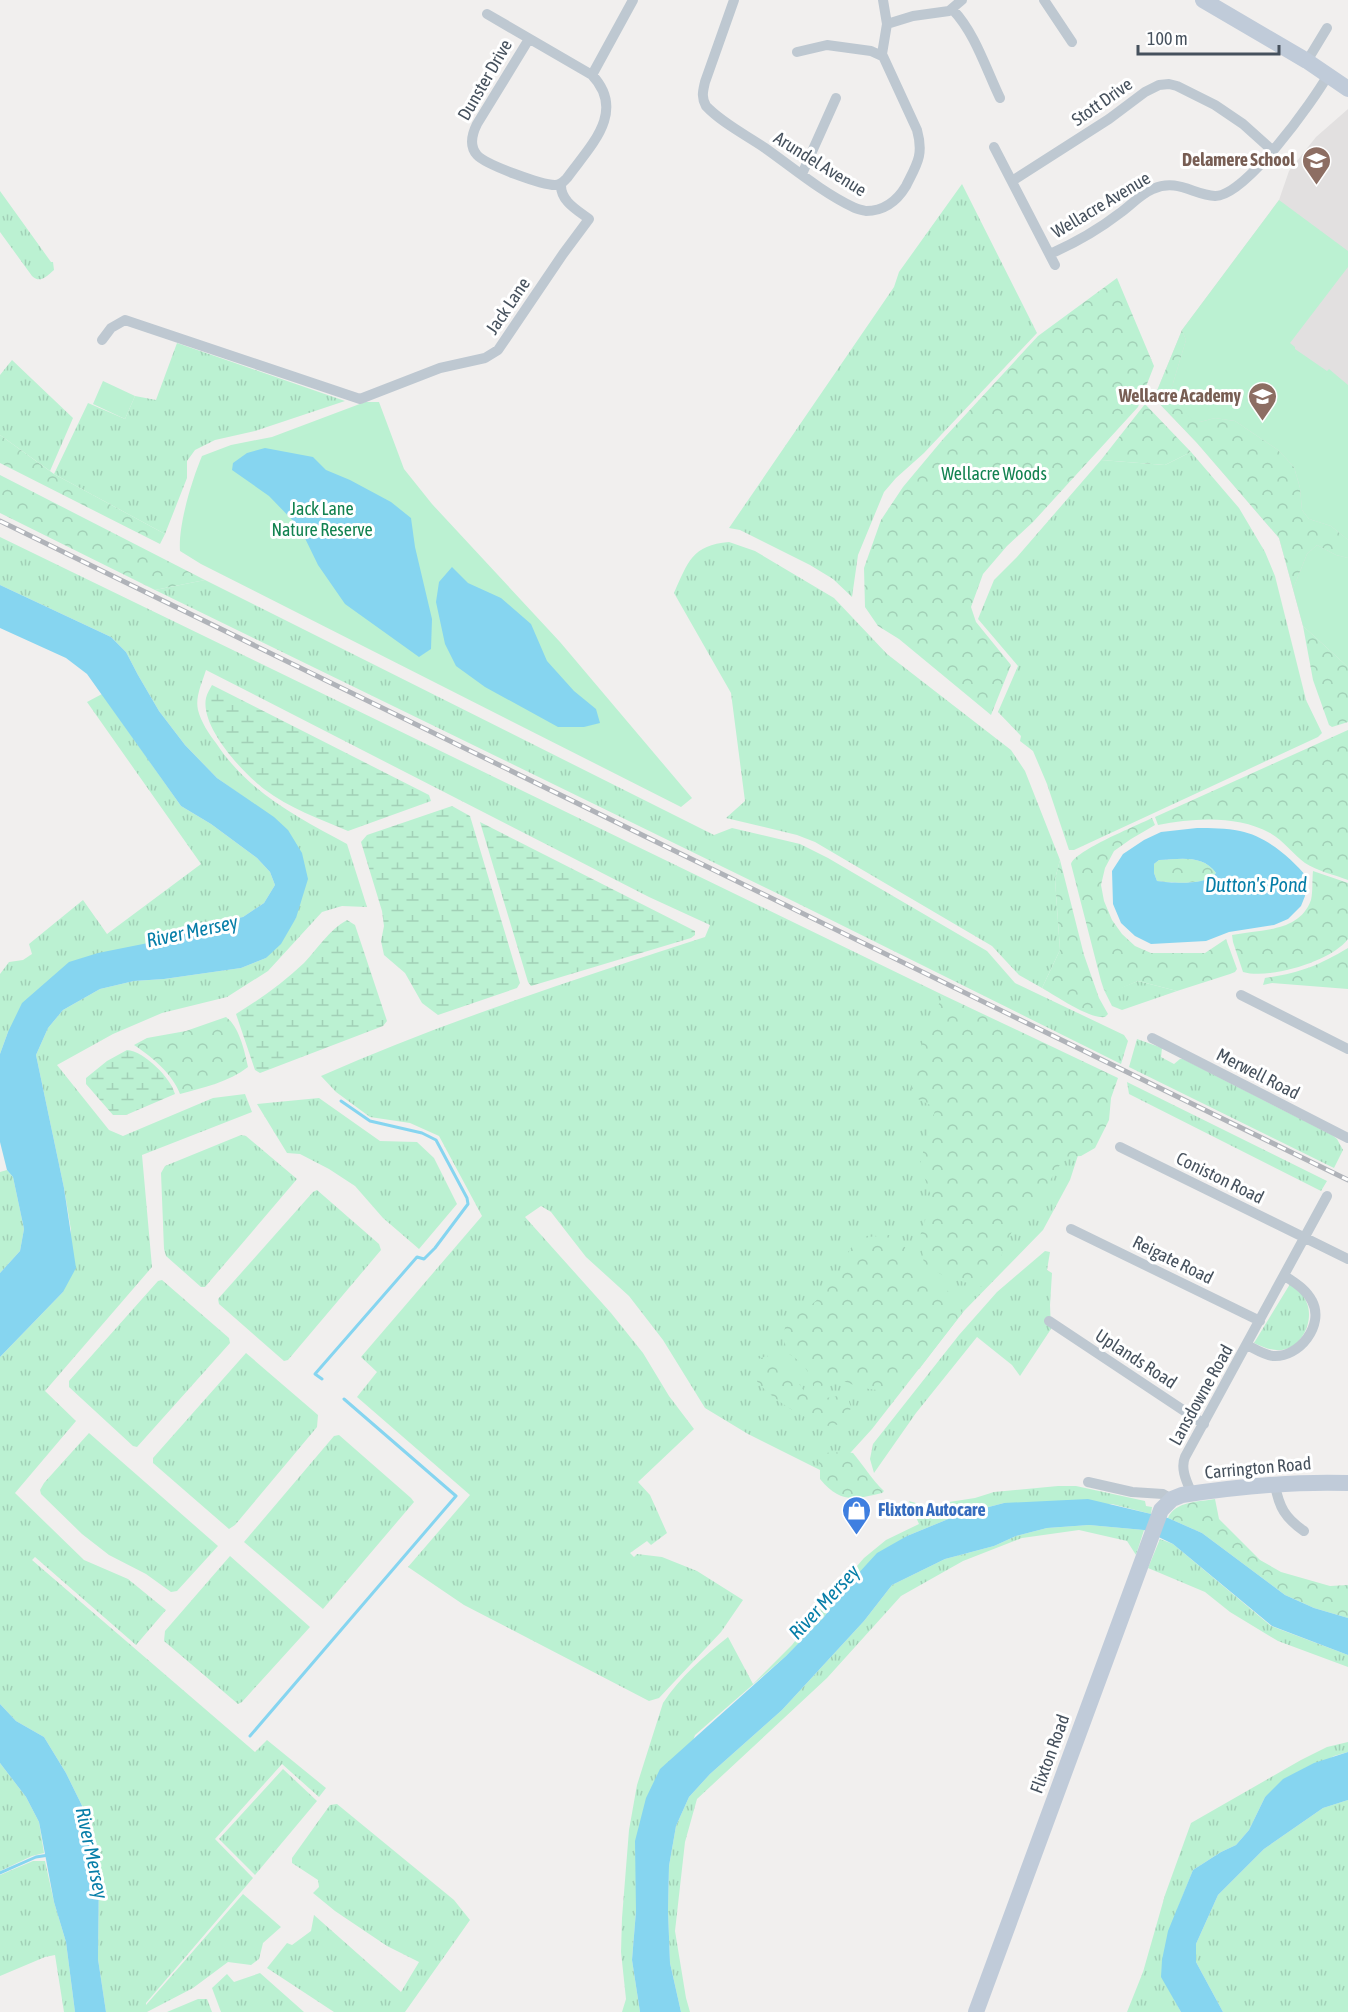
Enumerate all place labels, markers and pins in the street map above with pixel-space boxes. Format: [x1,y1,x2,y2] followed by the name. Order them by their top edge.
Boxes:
[1300,144,1332,186] school or university icon: Delamere School
[1182,149,1295,170] place label: Delamere School
[1246,380,1278,422] school or university icon: Wellacre Academy
[1118,385,1242,406] place label: Wellacre Academy
[841,1494,873,1536] shop icon: Flixton Autocare
[878,1499,986,1520] place label: Flixton Autocare

